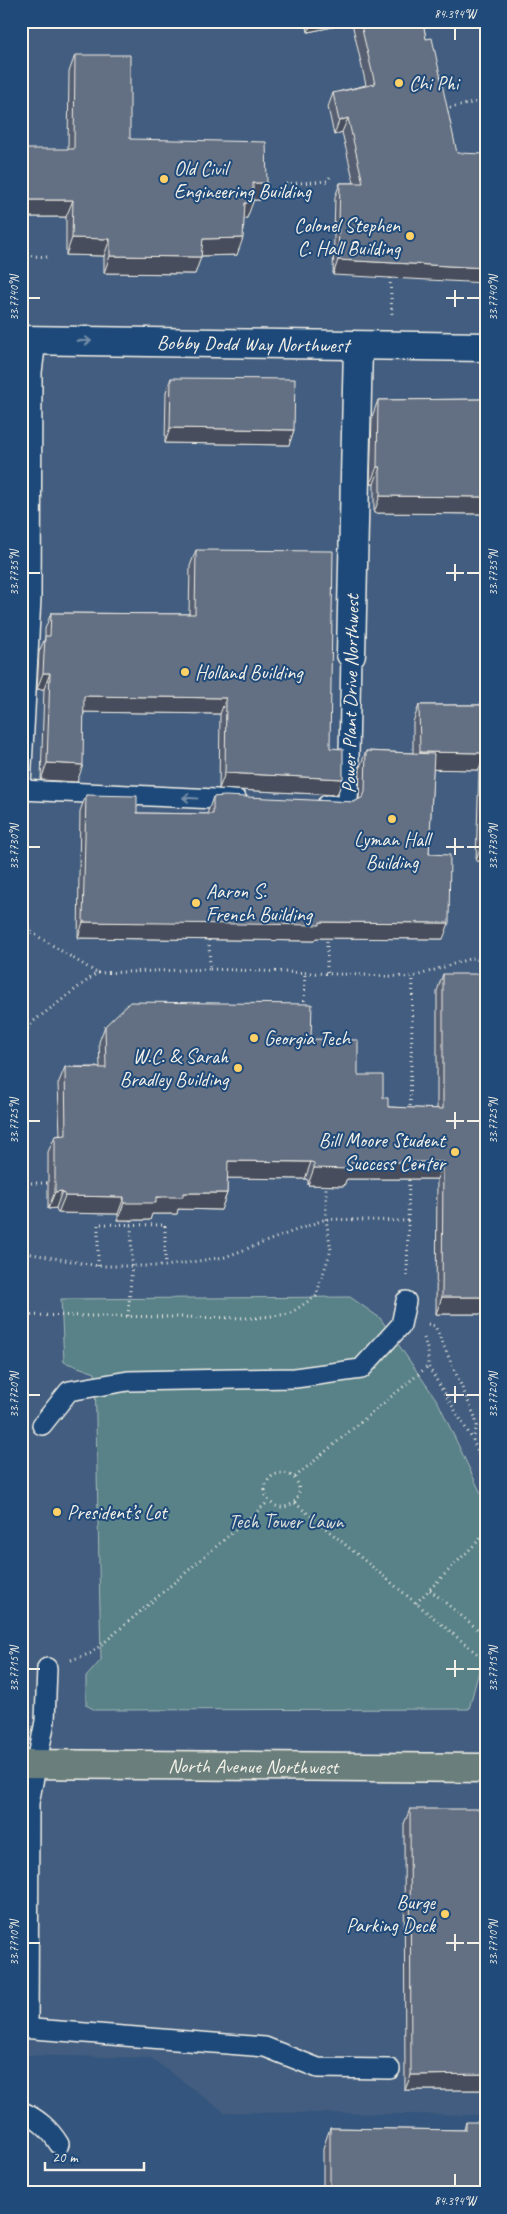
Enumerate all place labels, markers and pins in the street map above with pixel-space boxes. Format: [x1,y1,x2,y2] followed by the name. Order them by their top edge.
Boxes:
[409,71,461,96] place label: Chi Phi
[393,77,405,89] marker: Chi Phi
[174,156,312,204] place label: Old Civil Engineering Building
[158,173,170,185] marker: Old Civil Engineering Building
[294,213,402,261] place label: Colonel Stephen C. Hall Building
[404,230,416,242] marker: Colonel Stephen C. Hall Building
[195,660,304,685] place label: Holland Building
[179,666,191,678] marker: Holland Building
[386,813,398,825] marker: Lyman Hall Building
[354,827,434,875] place label: Lyman Hall Building
[206,879,314,927] place label: Aaron S. French Building
[190,897,202,909] marker: Aaron S. French Building
[264,1026,352,1051] place label: Georgia Tech
[248,1032,260,1044] marker: Georgia Tech
[120,1044,230,1092] place label: W.C. & Sarah Bradley Building
[232,1062,244,1074] marker: W.C. & Sarah Bradley Building
[319,1128,447,1176] place label: Bill Moore Student Success Center
[449,1146,461,1158] marker: Bill Moore Student Success Center
[67,1500,169,1525] place label: President’s Lot
[51,1506,63,1518] marker: President’s Lot
[346,1890,437,1938] place label: Burge Parking Deck
[439,1908,451,1920] marker: Burge Parking Deck

